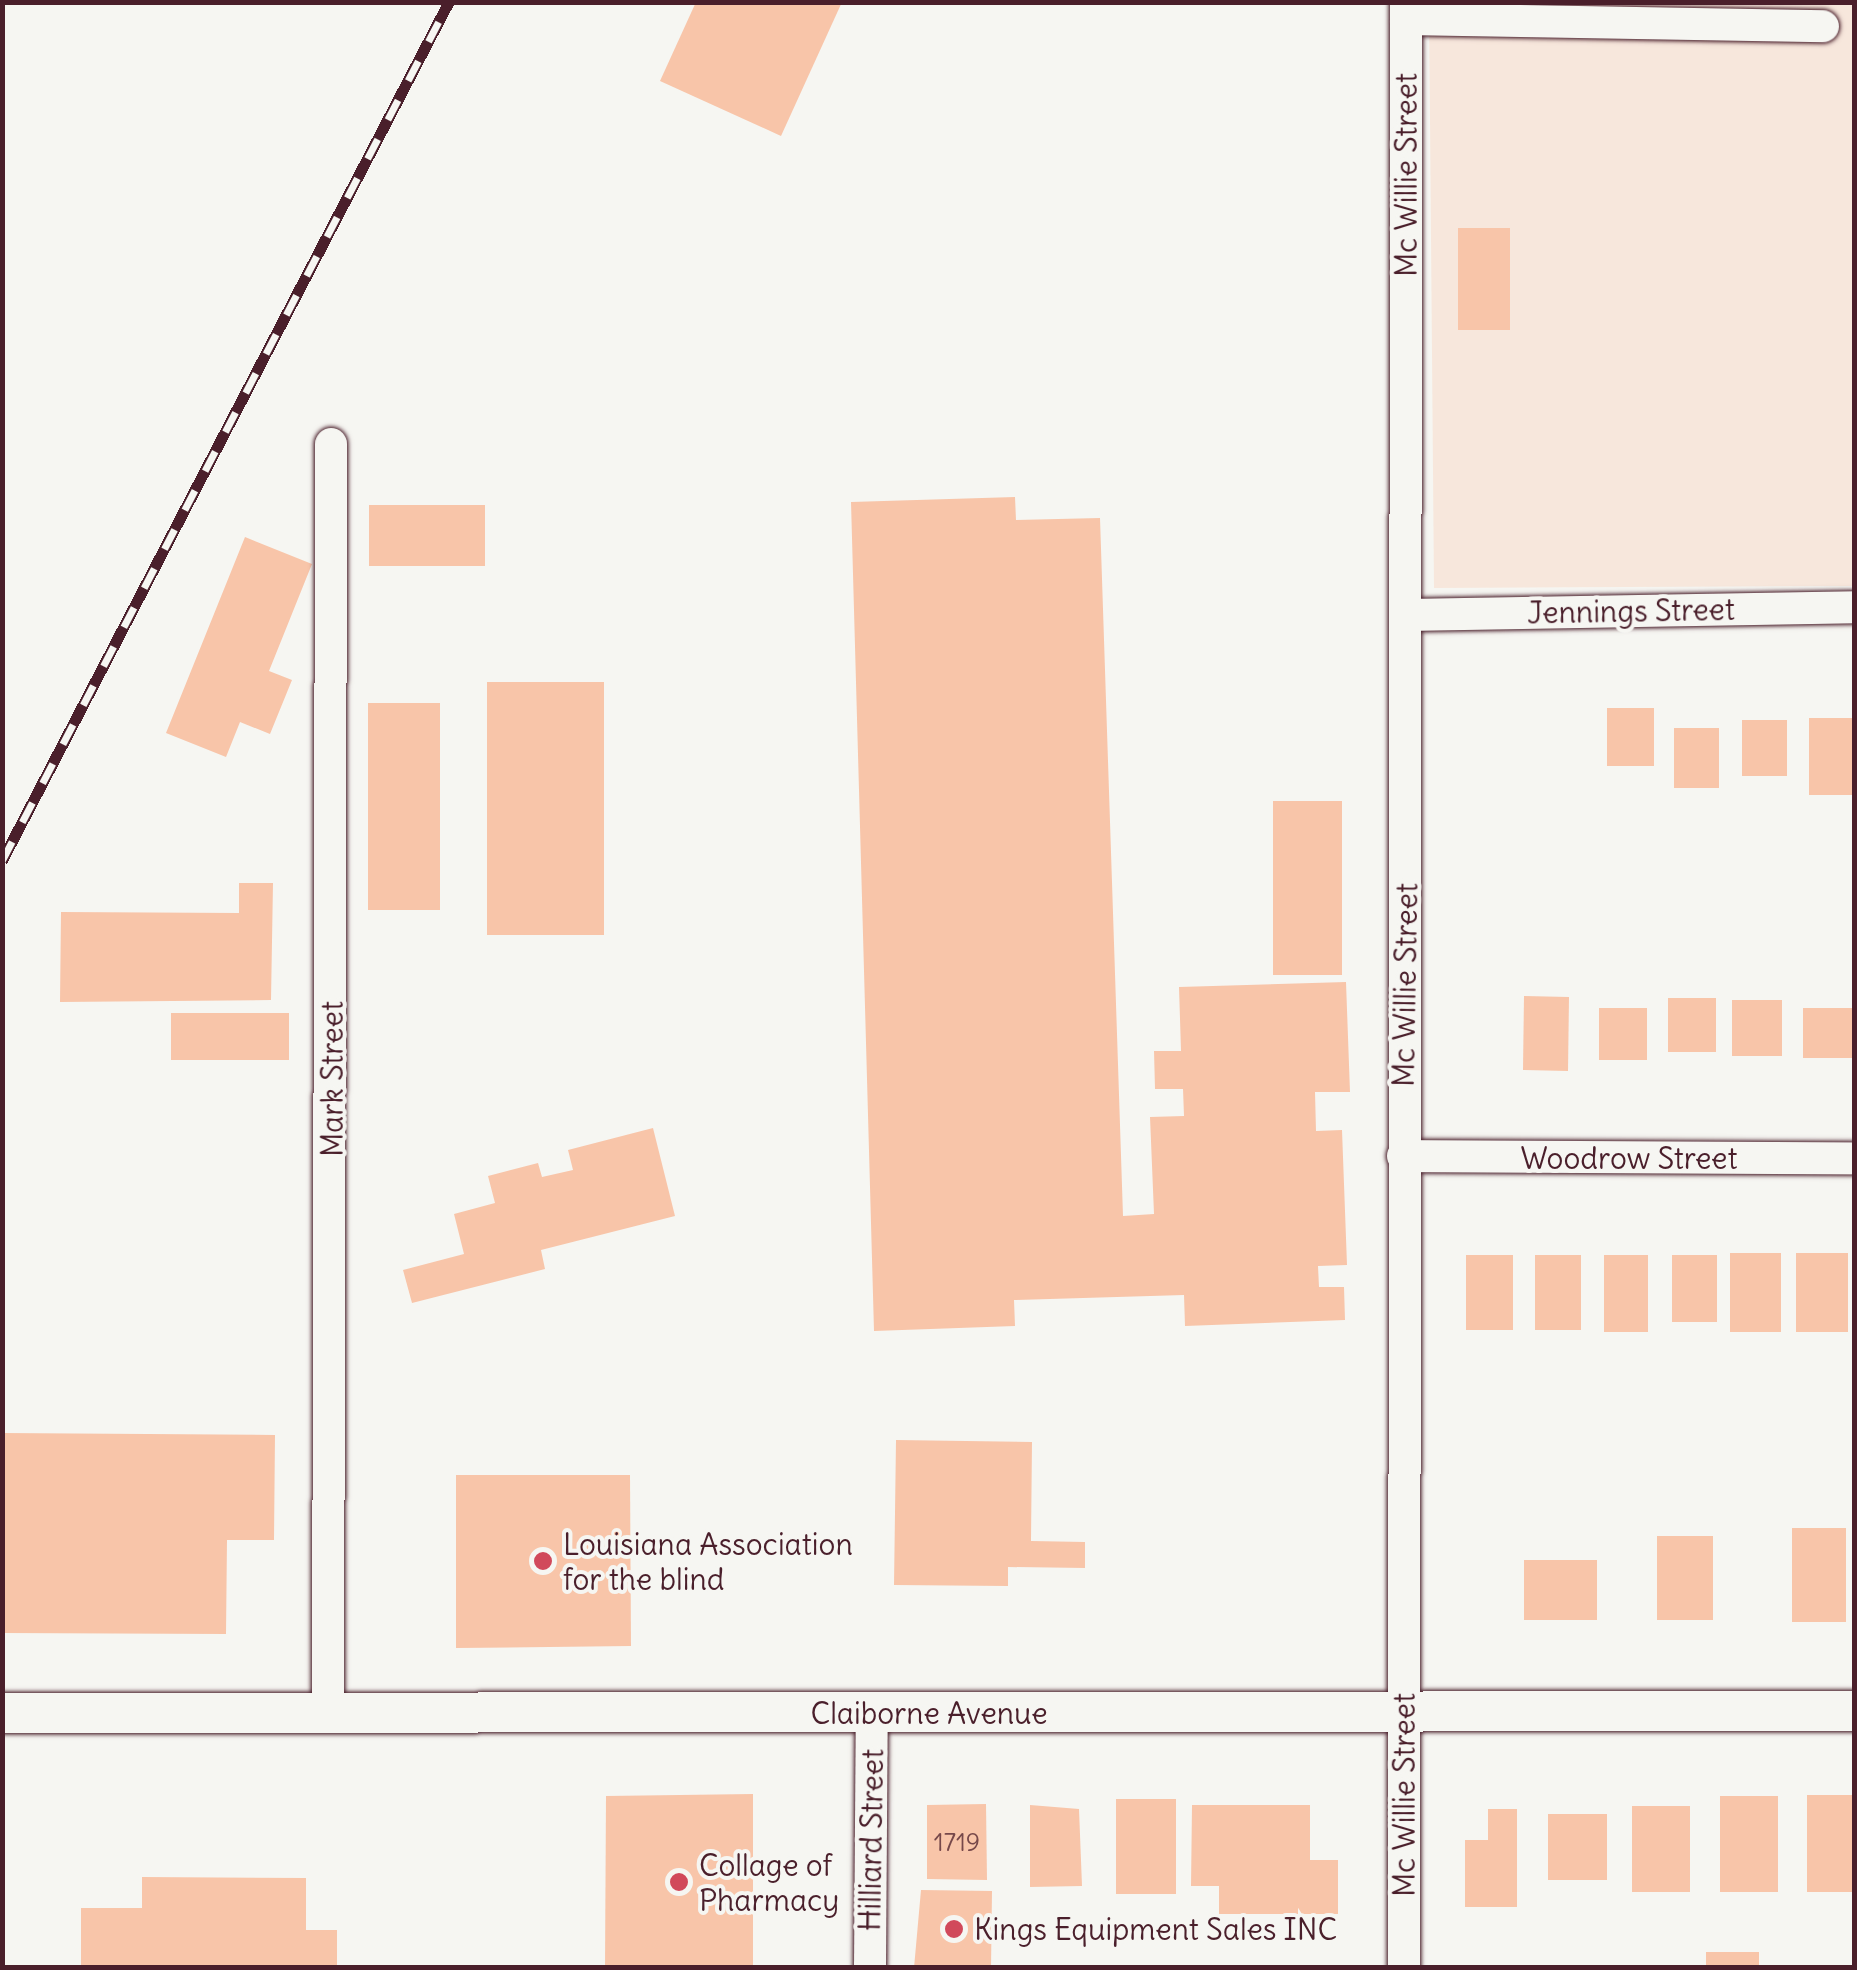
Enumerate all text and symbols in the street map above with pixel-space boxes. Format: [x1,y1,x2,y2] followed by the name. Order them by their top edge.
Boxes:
[1388,73,1424,277] street label: Mc Willie Street
[1527,591,1735,631] street label: Jennings Street
[1385,883,1425,1087] street label: Mc Willie Street
[314,1001,350,1157] street label: Mark Street
[1520,1140,1738,1176] street label: Woodrow Street
[563,1526,853,1596] place label: Louisiana Association for the blind
[532,1550,554,1572] marker: Louisiana Association for the blind
[1386,1693,1422,1897] street label: Mc Willie Street
[810,1695,1048,1731] street label: Claiborne Avenue
[851,1749,891,1931] street label: Hilliard Street
[934,1827,980,1857] house number: 1719
[699,1847,839,1918] place label: Collage of Pharmacy
[668,1871,690,1893] marker: Collage of Pharmacy
[974,1911,1337,1947] place label: Kings Equipment Sales INC
[943,1918,965,1940] marker: Kings Equipment Sales INC

